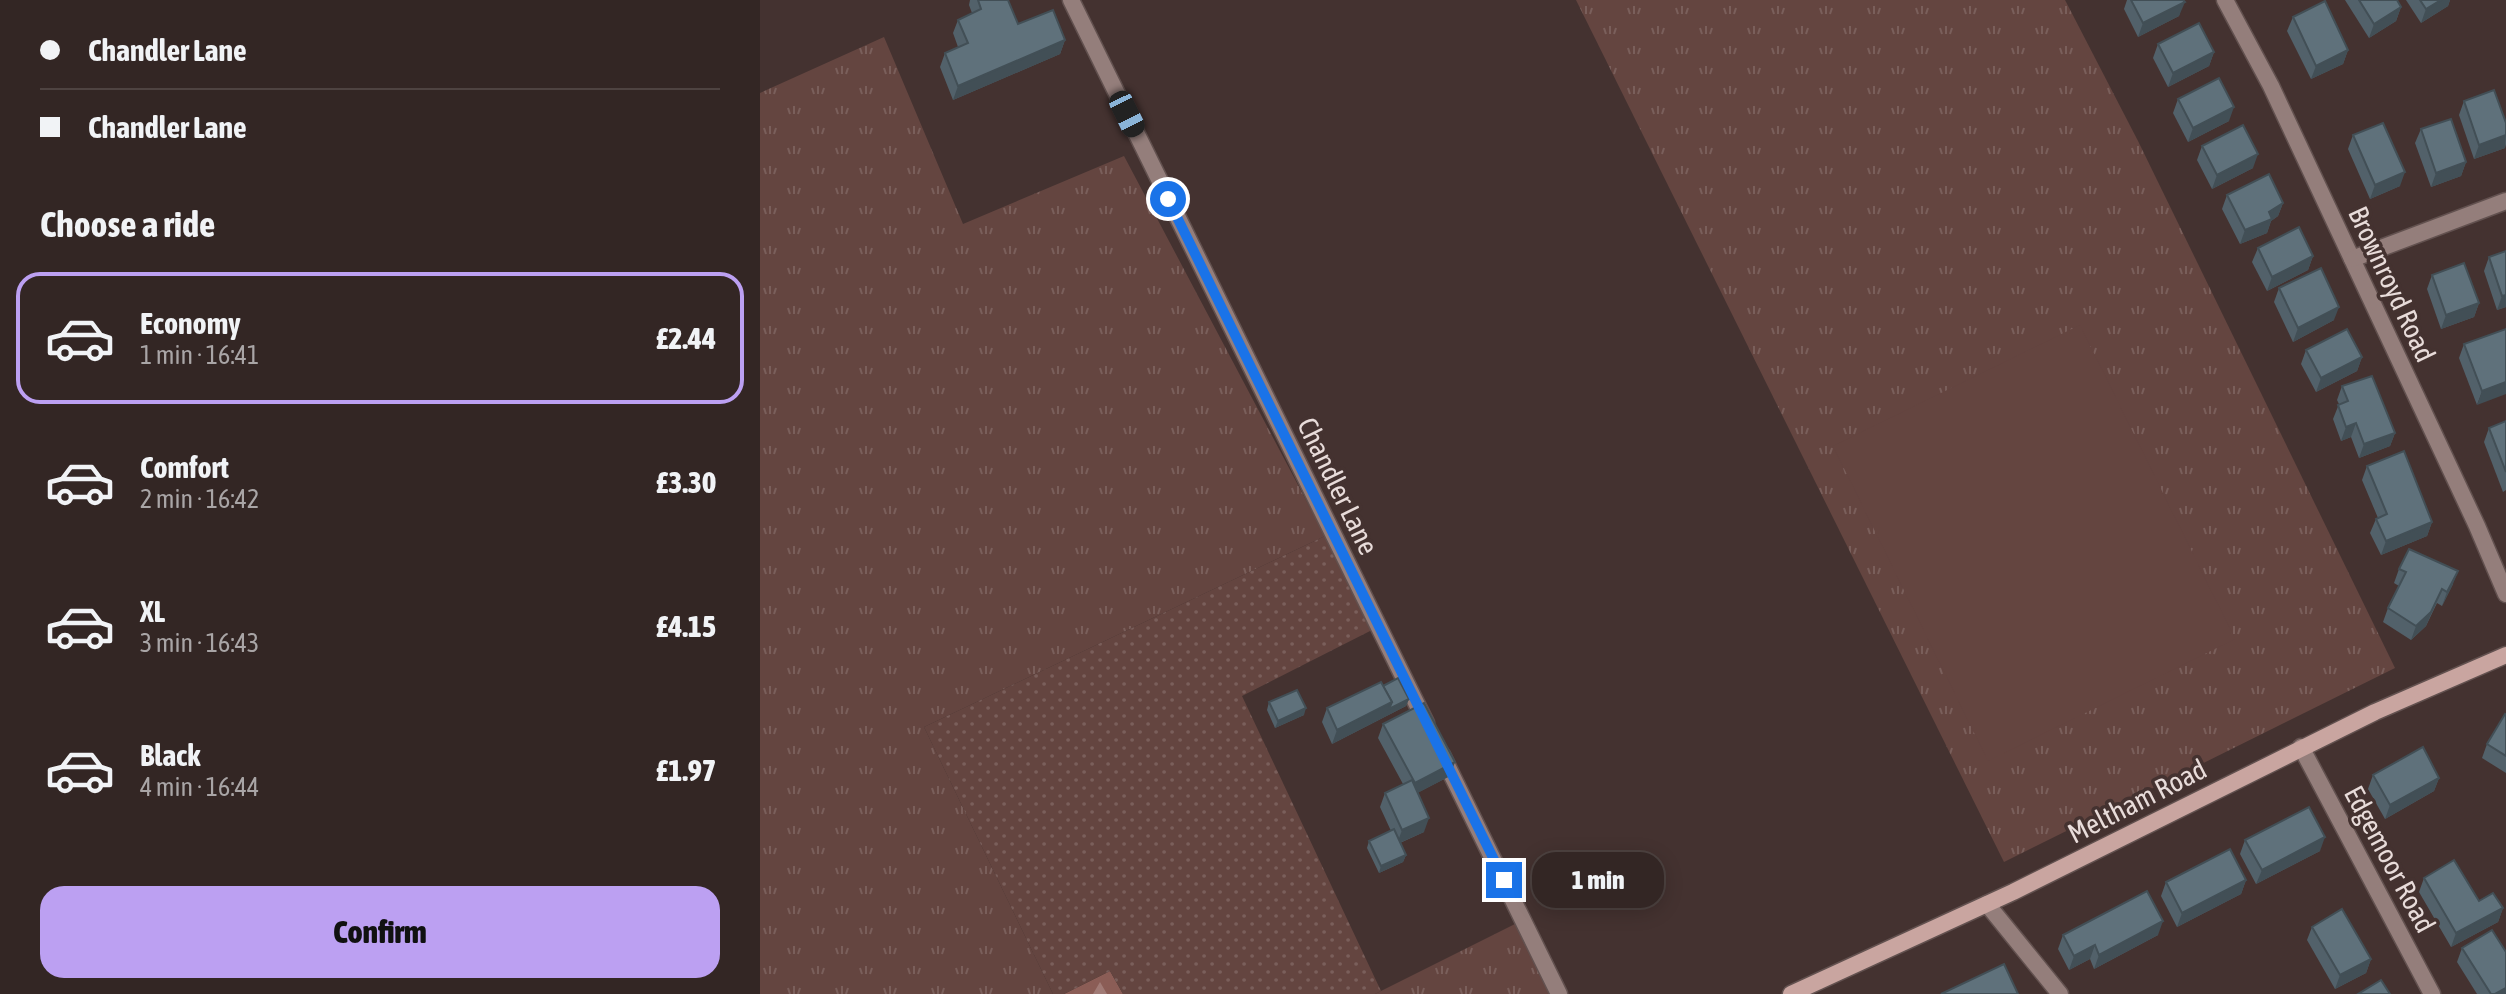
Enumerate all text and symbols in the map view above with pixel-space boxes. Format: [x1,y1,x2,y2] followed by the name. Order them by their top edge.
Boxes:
[88,33,247,67] text: Chandler Lane
[1106,87,1148,141] car
[88,110,247,144] text: Chandler Lane
[1150,181,1186,217] route start
[2342,201,2442,367] street label: Brownroyd Road
[40,203,215,245] text: Choose a ride
[44,302,116,374] icon: car
[140,306,241,340] text: Economy
[656,321,716,355] text: £2.44
[140,340,259,370] text: 1 min · 16:41
[1291,412,1385,560] street label: Chandler Lane
[44,446,116,518] icon: car
[140,450,229,484] text: Comfort
[656,465,716,499] text: £3.30
[140,484,259,514] text: 2 min · 16:42
[44,590,116,662] icon: car
[140,594,165,628] text: XL
[656,609,716,643] text: £4.15
[140,628,259,658] text: 3 min · 16:43
[44,734,116,806] icon: car
[140,738,200,772] text: Black
[2062,752,2212,850] street label: Meltham Road
[656,753,716,787] text: £1.97
[140,772,259,802] text: 4 min · 16:44
[2338,780,2442,938] street label: Edgemoor Road
[1532,852,1664,908] callout: 1 min
[1486,862,1522,898] route end
[1571,865,1625,895] text: 1 min
[40,886,720,978] button: Confirm

